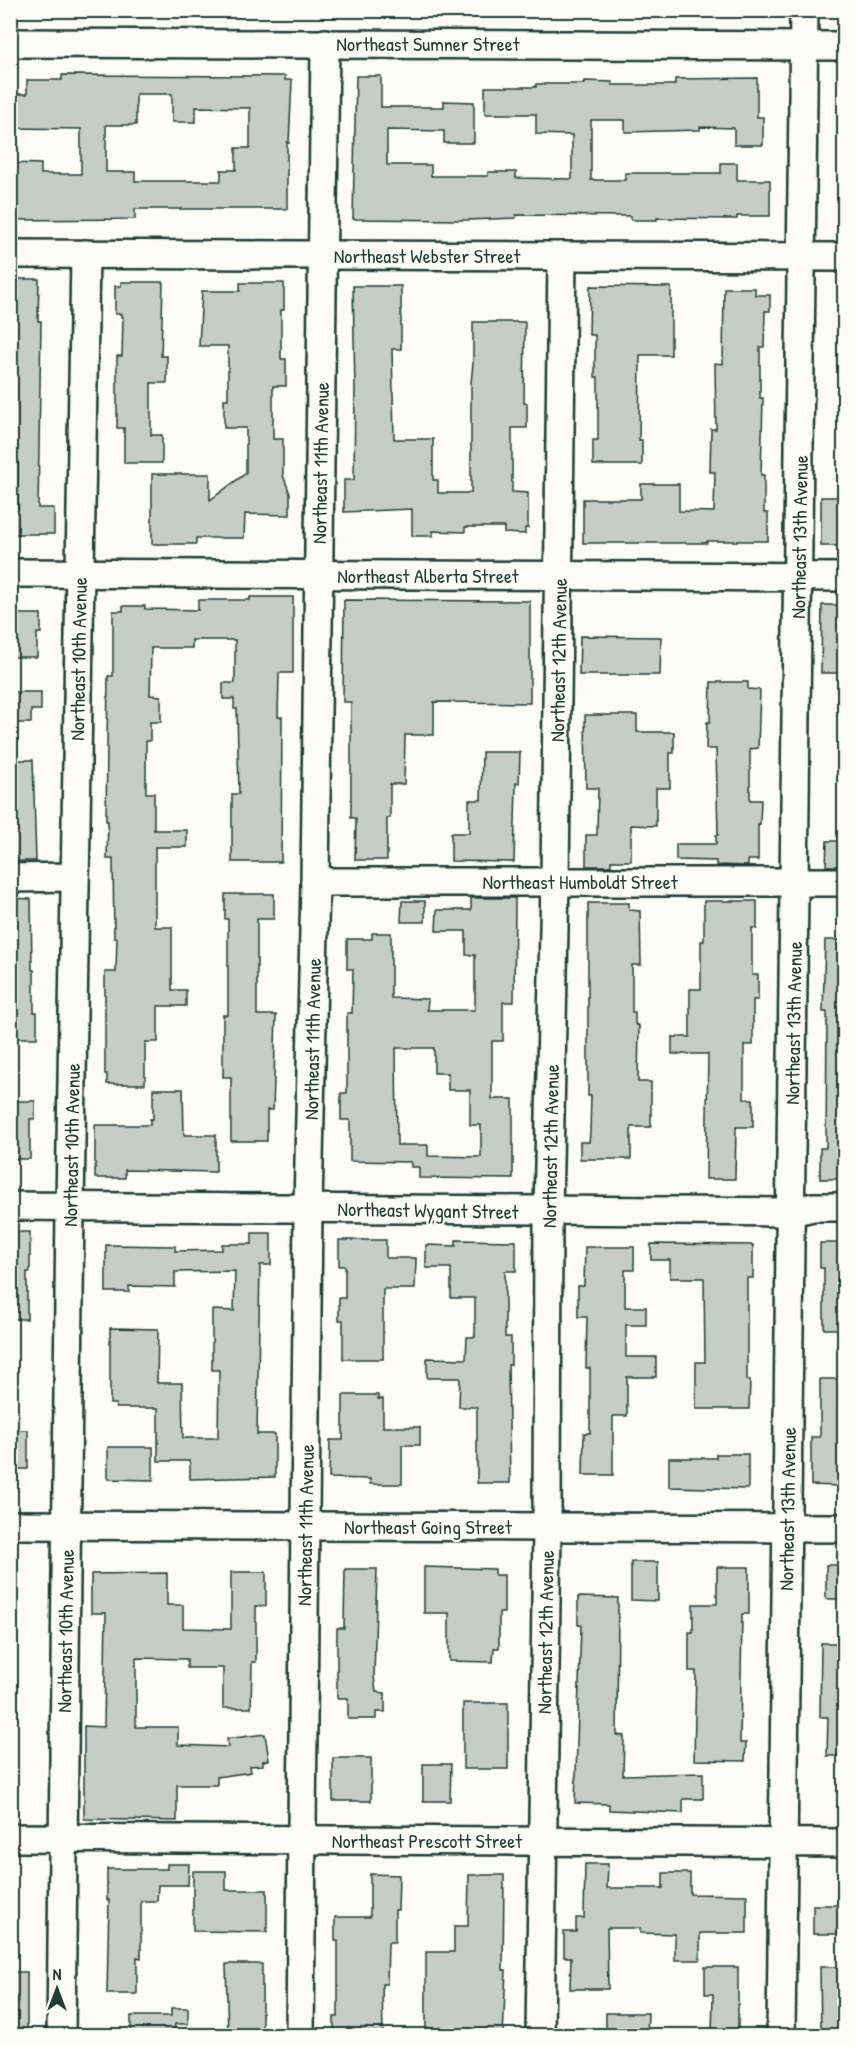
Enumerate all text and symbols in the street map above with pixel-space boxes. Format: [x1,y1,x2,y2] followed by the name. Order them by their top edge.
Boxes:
[336,30,521,57] street label: Northeast Sumner Street
[334,242,521,269] street label: Northeast Webster Street
[305,382,335,544] street label: Northeast 11th Avenue
[784,455,814,619] street label: Northeast 13th Avenue
[337,562,520,589] street label: Northeast Alberta Street
[63,577,93,741] street label: Northeast 10th Avenue
[543,578,573,742] street label: Northeast 12th Avenue
[482,868,679,895] street label: Northeast Humboldt Street
[778,941,808,1105] street label: Northeast 13th Avenue
[297,958,327,1120] street label: Northeast 11th Avenue
[56,1063,86,1227] street label: Northeast 10th Avenue
[535,1064,565,1228] street label: Northeast 12th Avenue
[337,1195,520,1225] street label: Northeast Wygant Street
[772,1427,802,1591] street label: Northeast 13th Avenue
[290,1444,320,1606] street label: Northeast 11th Avenue
[344,1513,513,1540] street label: Northeast Going Street
[50,1549,80,1713] street label: Northeast 10th Avenue
[530,1550,560,1714] street label: Northeast 12th Avenue
[332,1827,523,1854] street label: Northeast Prescott Street
[27,1959,87,2019] north arrow
[53,1963,62,1985] text: N

